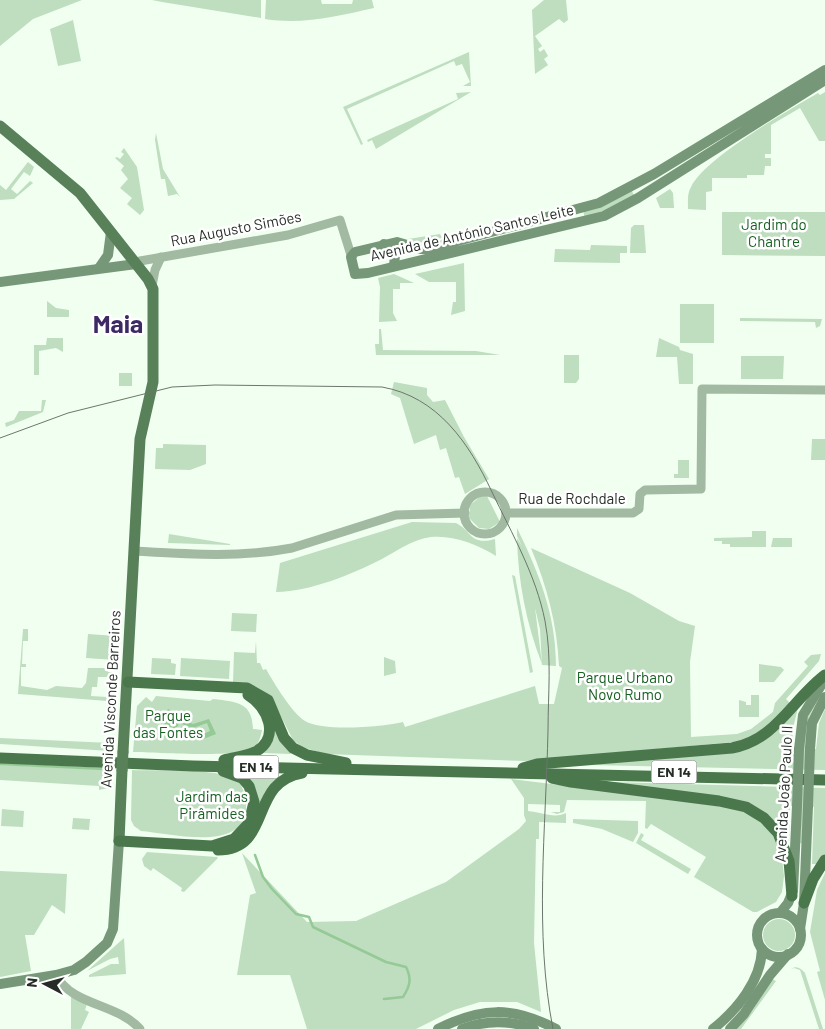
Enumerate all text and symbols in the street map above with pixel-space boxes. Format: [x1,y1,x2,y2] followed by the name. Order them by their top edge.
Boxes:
[368,200,575,264] street label: Avenida de António Santos Leite
[169,207,303,250] street label: Rua Augusto Simões
[741,215,807,250] park label: Jardim do Chantre
[93,308,143,338] district label: Maia
[518,489,626,507] street label: Rua de Rochdale
[96,610,124,788] street label: Avenida Visconde Barreiros
[577,668,673,703] park label: Parque Urbano Novo Rumo
[133,706,203,741] park label: Parque das Fontes
[770,725,796,863] street label: Avenida João Paulo II
[234,756,278,779] road number: EN 14
[652,760,696,784] road number: EN 14
[176,787,248,822] park label: Jardim das Pirâmides
[20,959,70,1009] north arrow
[23,977,41,988] text: N

